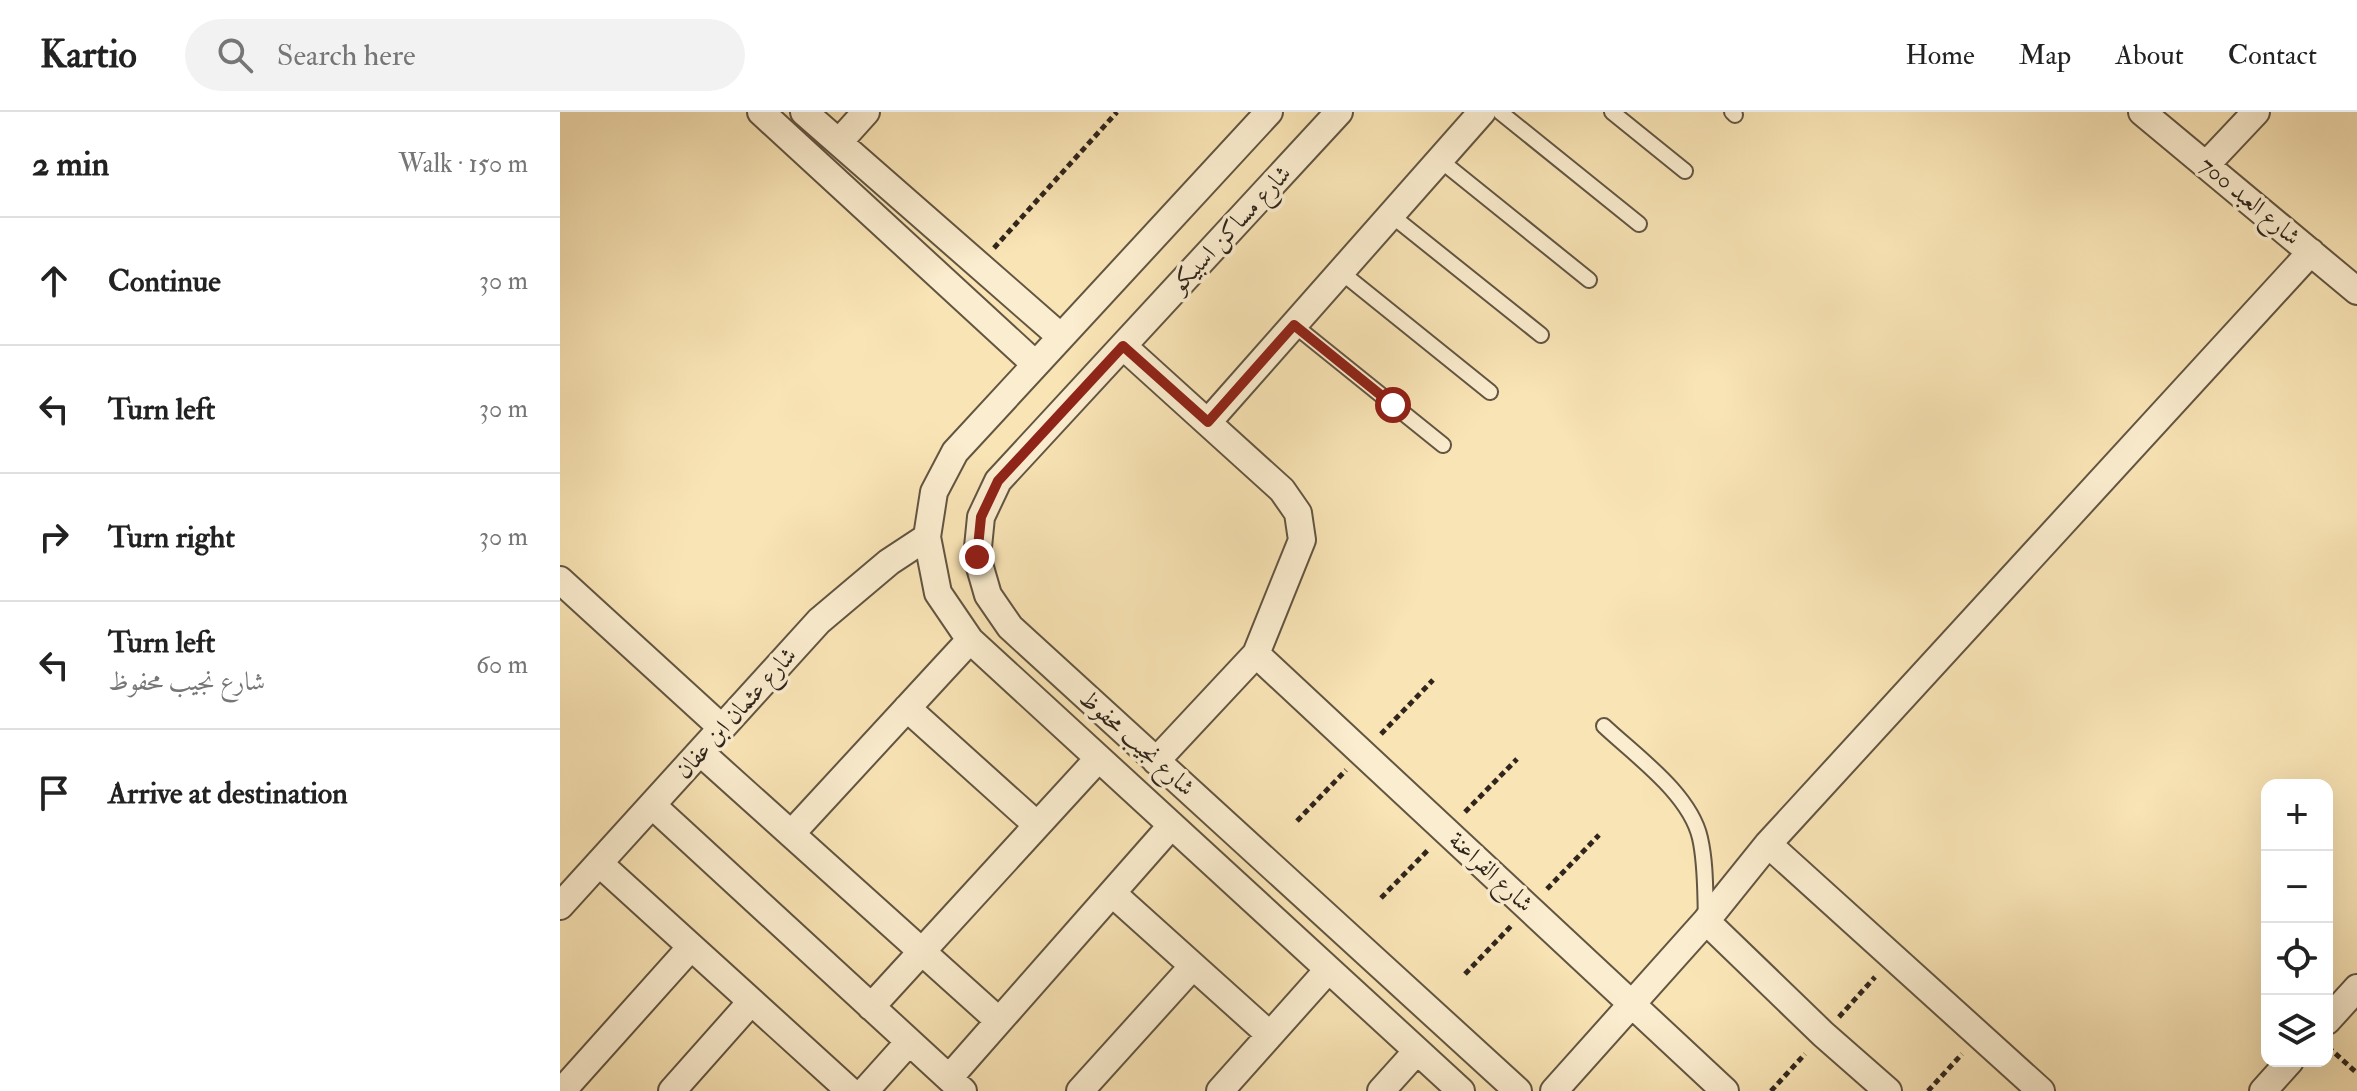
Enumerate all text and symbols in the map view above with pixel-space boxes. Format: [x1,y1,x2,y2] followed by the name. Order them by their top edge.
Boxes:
[185,19,745,91] search box
[40,31,137,79] text: Kartio
[213,33,257,77] icon: search
[277,37,416,74] text: Search here
[1905,38,1975,73] text: Home
[2019,38,2071,73] text: Map
[2115,38,2184,73] text: About
[2228,38,2317,73] text: Contact
[32,143,109,186] text: 2 min
[399,148,528,180] text: Walk · 150 m
[2190,150,2307,255] street label: شارع العبد 700
[1162,159,1301,304] street label: شارع مساكن اسبيكو
[32,259,76,303] icon: ahead
[108,263,221,300] text: Continue
[479,265,528,297] text: 30 m
[32,387,76,431] icon: left
[1375,387,1411,423] route start
[108,391,215,428] text: Turn left
[479,393,528,425] text: 30 m
[32,515,76,559] icon: right
[108,519,235,556] text: Turn right
[479,521,528,553] text: 30 m
[959,539,995,575] route end
[108,624,215,661] text: Turn left
[668,640,806,788] street label: شارع عثمان ابن عفان
[32,643,76,687] icon: left
[476,649,528,681] text: 60 m
[108,666,265,698] text: شارع نجيب محفوظ
[1070,683,1201,806] street label: شارع نجيب محفوظ
[32,771,76,815] icon: arrive
[108,775,348,812] text: Arrive at destination
[2261,779,2333,1067] map controls
[2261,779,2333,851] button: +
[1439,825,1540,922] street label: شارع الفراعنة
[2261,851,2333,923] button: −
[2261,923,2333,995] button: locate
[2261,995,2333,1067] button: layers

